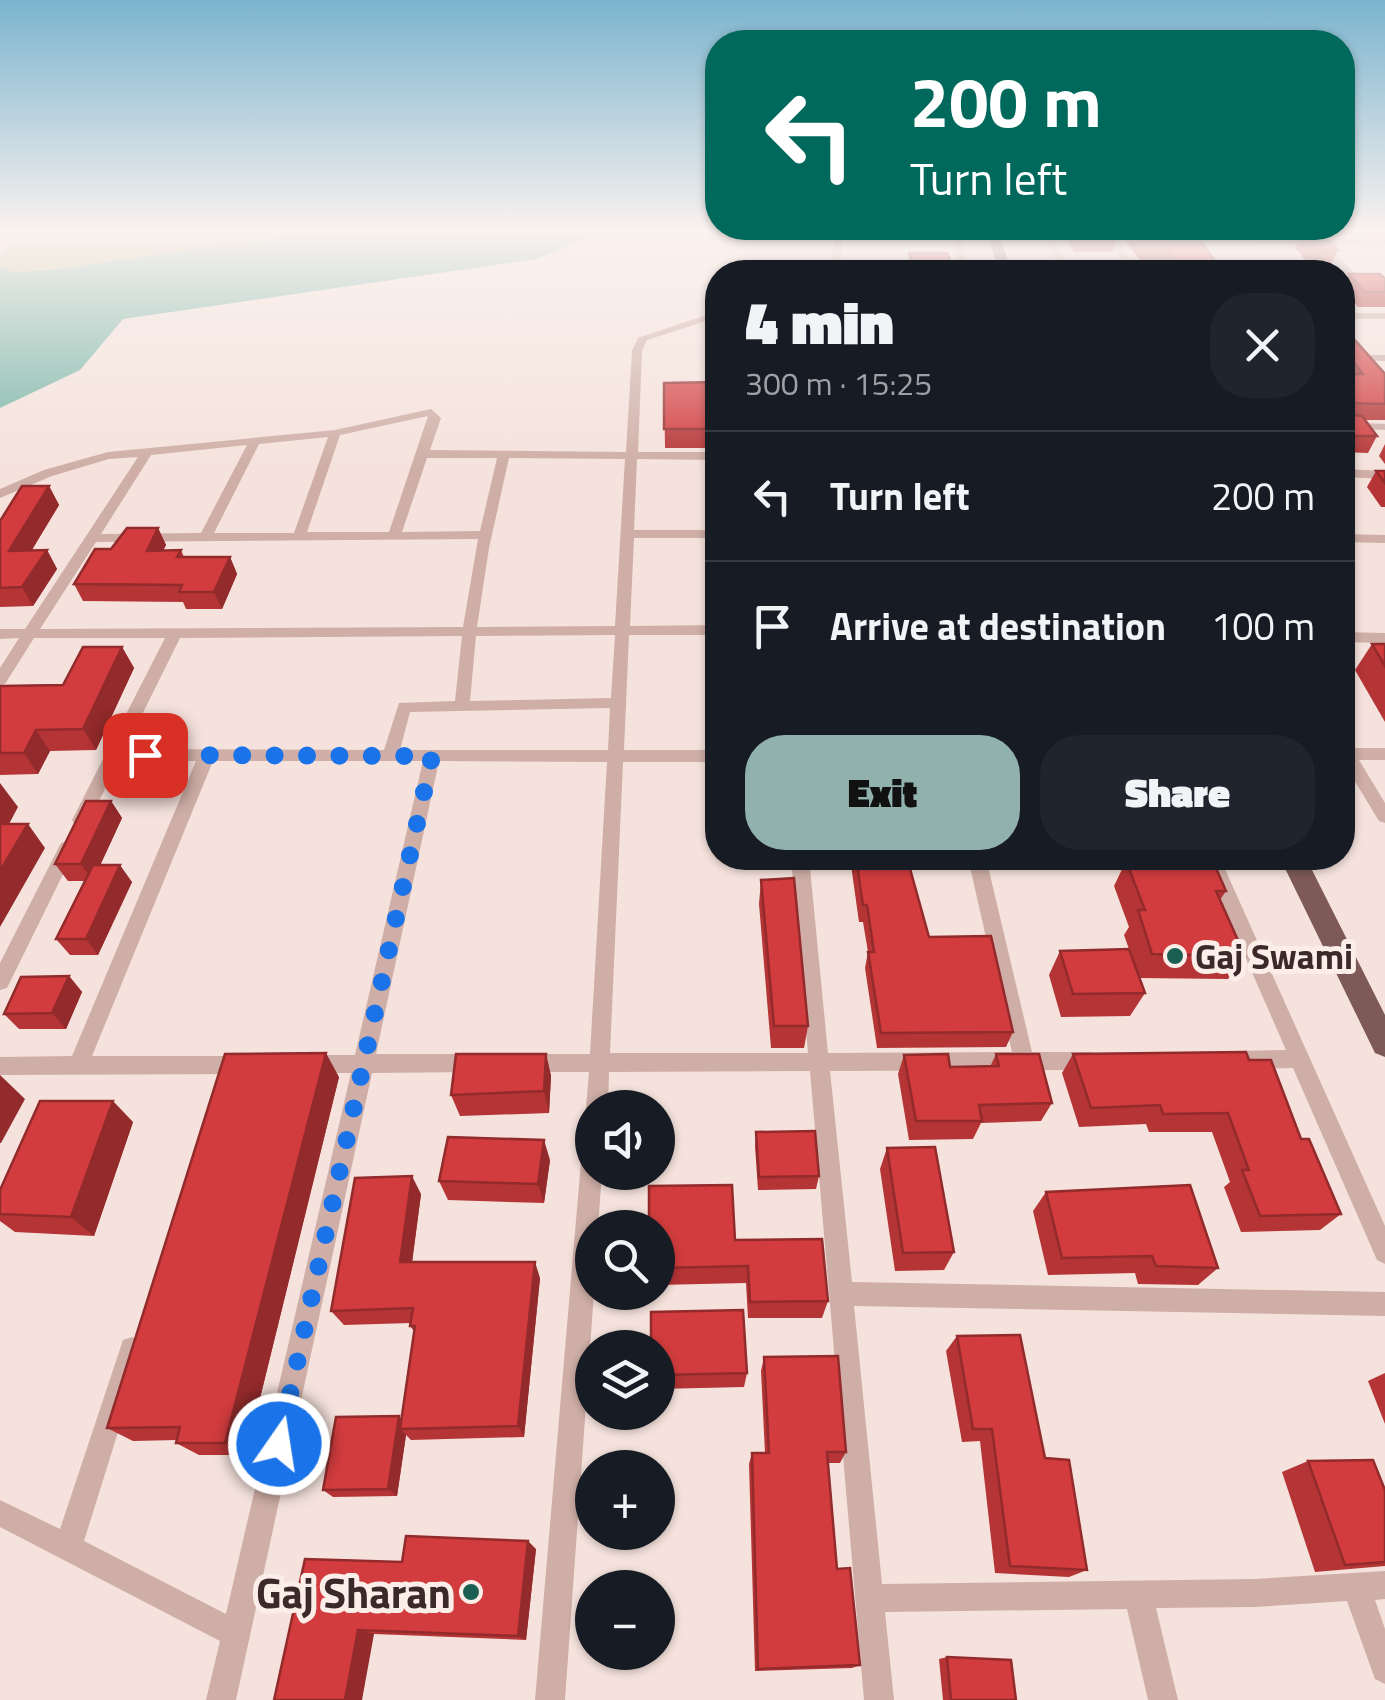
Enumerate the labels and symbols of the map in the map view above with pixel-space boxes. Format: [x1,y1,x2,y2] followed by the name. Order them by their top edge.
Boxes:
[103,713,188,798] pin
[1195,929,1353,983] place label: Gaj Swami
[1164,945,1186,967] marker: Gaj Swami
[227,1392,331,1496] position arrow
[256,1560,451,1624] place label: Gaj Sharan
[460,1581,482,1603] marker: Gaj Sharan

